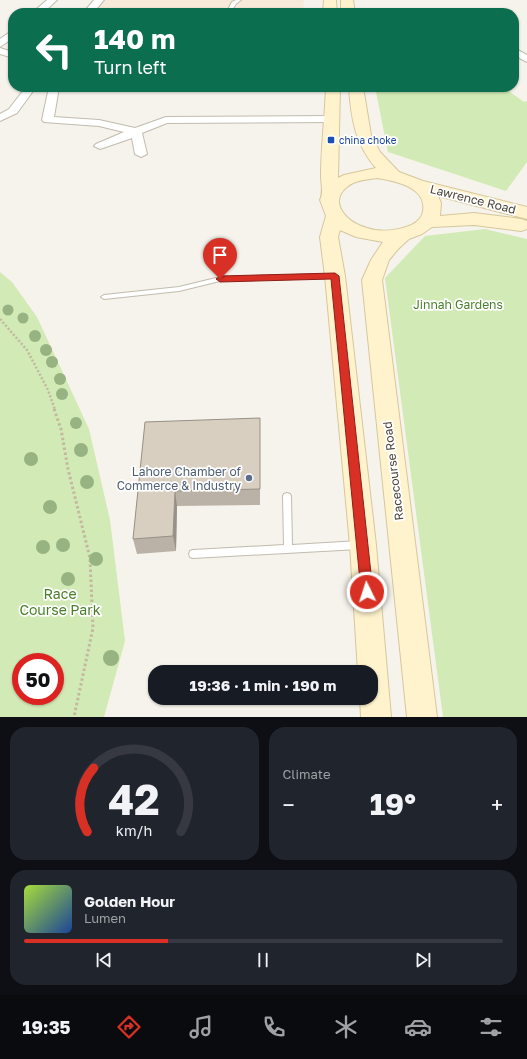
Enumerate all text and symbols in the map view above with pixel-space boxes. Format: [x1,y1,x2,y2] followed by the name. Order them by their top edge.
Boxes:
[94,22,176,55] text: 140 m
[28,24,80,76] icon: left
[94,56,167,78] text: Turn left
[339,134,397,146] place label: china choke
[326,135,336,145] marker: china choke
[428,181,518,217] street label: Lawrence Road
[203,238,237,279] pin
[209,244,231,266] icon: arrive
[413,297,503,312] park label: Jinnah Gardens
[379,421,407,521] street label: Racecourse Road
[117,464,242,493] place label: Lahore Chamber of Commerce & Industry
[244,473,254,483] marker: Lahore Chamber of Commerce & Industry
[346,571,388,613] position arrow
[19,585,101,618] park label: Race Course Park
[12,653,64,705] speed limit sign: 50
[190,676,337,694] text: 19:36 · 1 min · 190 m
[283,766,330,782] text: Climate
[109,773,160,823] text: 42
[370,786,416,822] text: 19°
[283,791,295,818] text: −
[491,791,503,818] text: +
[116,821,152,838] text: km/h
[84,892,175,910] text: Golden Hour
[84,910,126,926] text: Lumen
[93,949,115,971] icon: previous
[252,949,274,971] icon: pause
[412,949,434,971] icon: next
[115,1013,143,1041] icon: directions
[187,1013,215,1041] icon: music
[260,1013,288,1041] icon: phone
[332,1013,360,1041] icon: climate
[404,1013,432,1041] icon: car
[477,1013,505,1041] icon: filters
[22,1016,71,1038] text: 19:35

